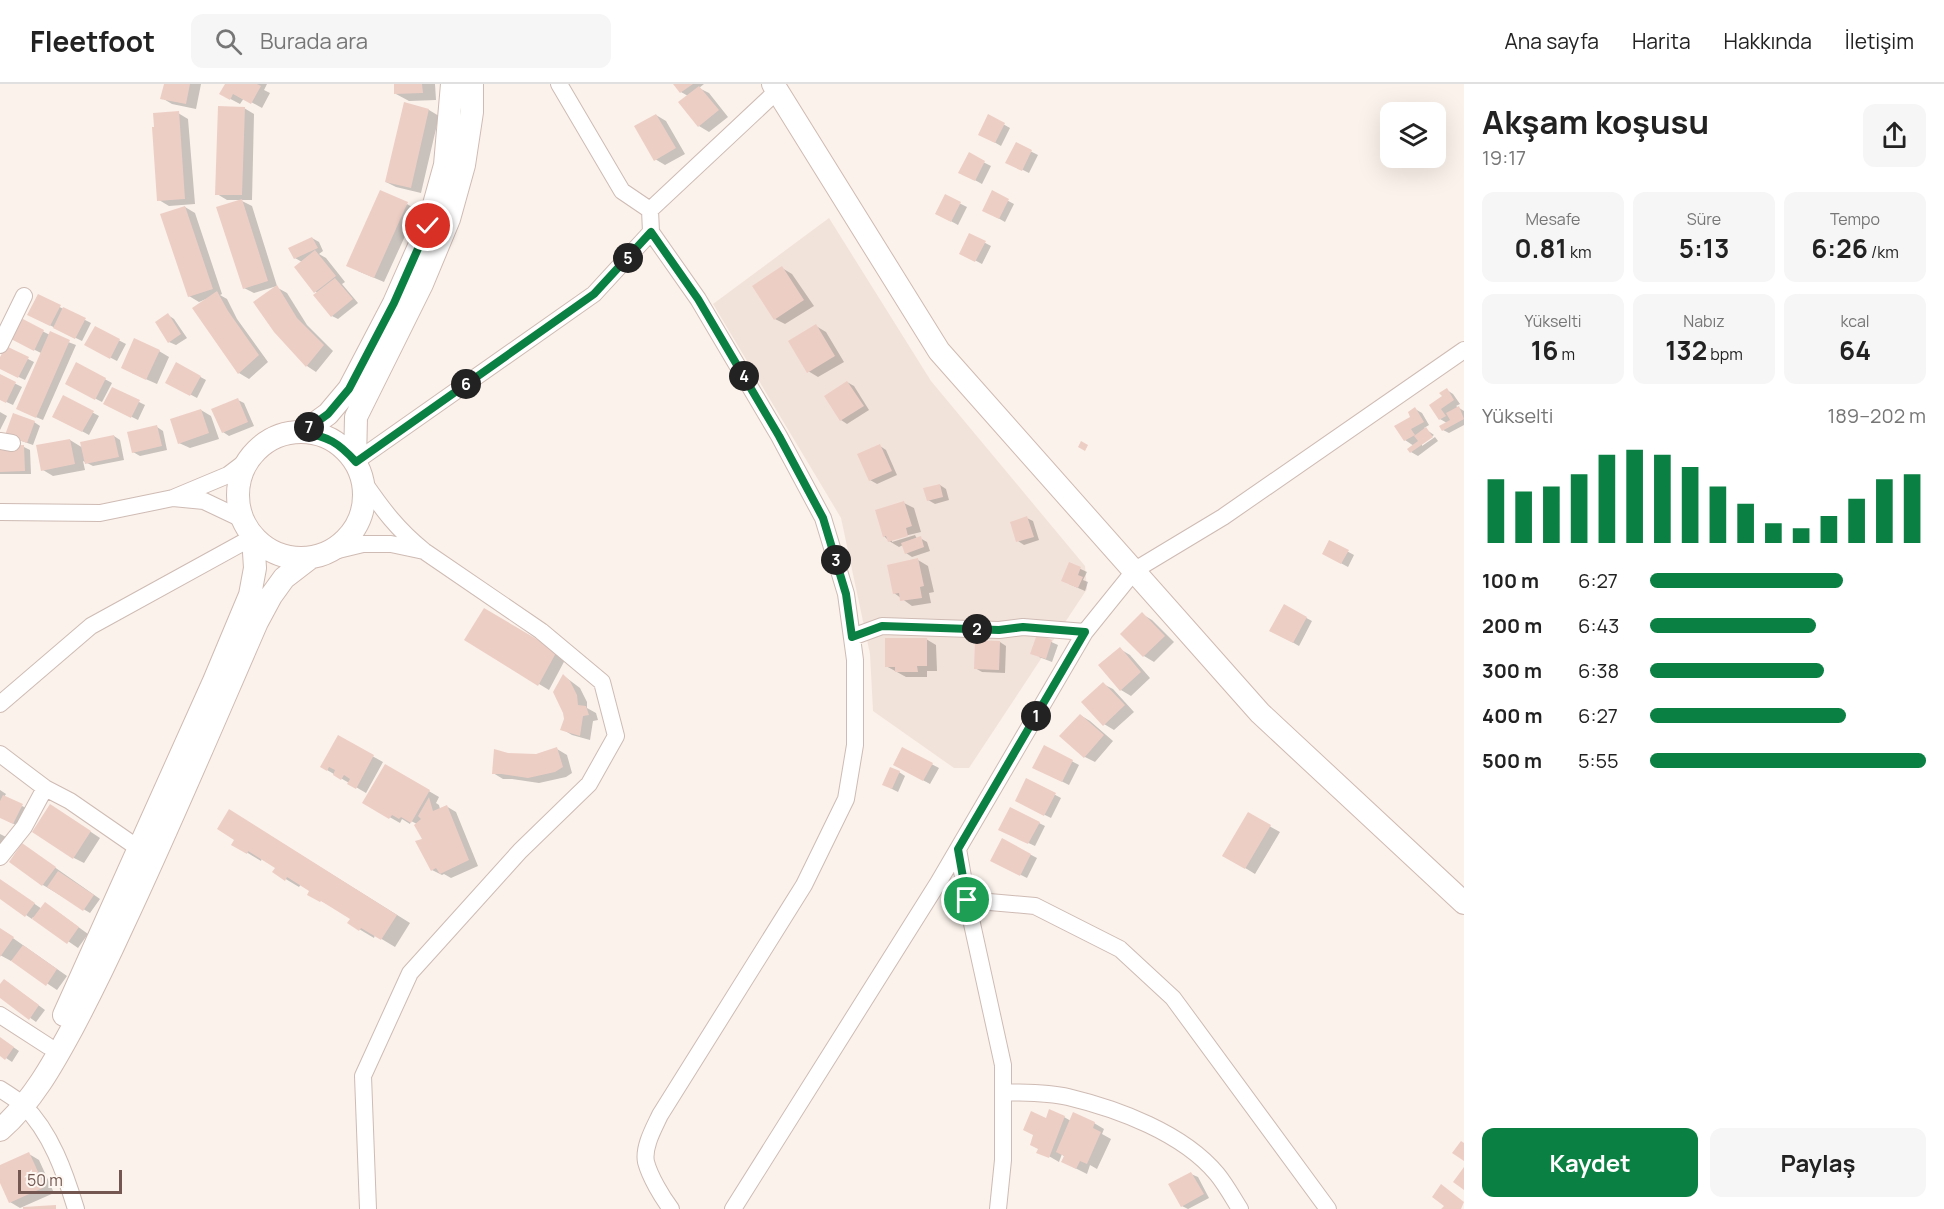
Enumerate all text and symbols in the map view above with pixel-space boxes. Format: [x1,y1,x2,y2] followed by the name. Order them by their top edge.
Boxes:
[191,14,611,68] search box
[30,22,155,60] text: Fleetfoot
[212,25,245,58] icon: search
[260,26,368,56] text: Burada ara
[1505,27,1599,55] text: Ana sayfa
[1632,27,1691,55] text: Harita
[1724,27,1812,55] text: Hakkında
[1845,27,1914,55] text: İletişim
[1482,99,1709,144] text: Akşam koşusu
[1380,102,1446,168] map controls
[1380,102,1446,168] button: layers
[1863,104,1926,167] button: share
[1482,144,1526,171] text: 19:17
[402,200,453,251] pin
[1526,208,1580,230] text: Mesafe
[1687,208,1721,230] text: Süre
[1830,208,1880,230] text: Tempo
[411,209,444,242] icon: check
[1514,230,1567,266] text: 0.81
[1679,230,1729,266] text: 5:13
[1811,230,1868,266] text: 6:26
[1567,241,1592,263] text: km
[1868,241,1899,263] text: /km
[613,243,643,273] pin: 5
[623,247,633,269] text: 5
[1524,310,1582,332] text: Yükselti
[1683,310,1725,332] text: Nabız
[1840,310,1870,332] text: kcal
[1531,332,1558,368] text: 16
[1665,332,1707,368] text: 132
[1839,332,1871,368] text: 64
[1558,343,1575,365] text: m
[1707,343,1743,365] text: bpm
[729,361,759,391] pin: 4
[739,365,749,387] text: 4
[451,369,481,399] pin: 6
[461,373,471,395] text: 6
[1482,402,1553,429] text: Yükselti
[1827,402,1926,429] text: 189–202 m
[294,412,324,442] pin: 7
[305,416,313,438] text: 7
[821,545,851,575] pin: 3
[831,549,841,571] text: 3
[1482,567,1539,594] text: 100 m
[1578,567,1618,594] text: 6:27
[1482,612,1542,639] text: 200 m
[1578,612,1619,639] text: 6:43
[962,614,992,644] pin: 2
[972,618,982,640] text: 2
[1482,657,1542,684] text: 300 m
[1578,657,1619,684] text: 6:38
[1021,701,1051,731] pin: 1
[1482,702,1542,729] text: 400 m
[1578,702,1618,729] text: 6:27
[1032,705,1040,727] text: 1
[1482,747,1542,774] text: 500 m
[1578,747,1619,774] text: 5:55
[941,874,992,925] pin
[950,883,983,916] icon: arrive
[1482,1128,1698,1197] button: Kaydet
[1710,1128,1926,1197] button: Paylaş
[18,1167,122,1194] scale bar
[27,1169,63,1191] text: 50 m

